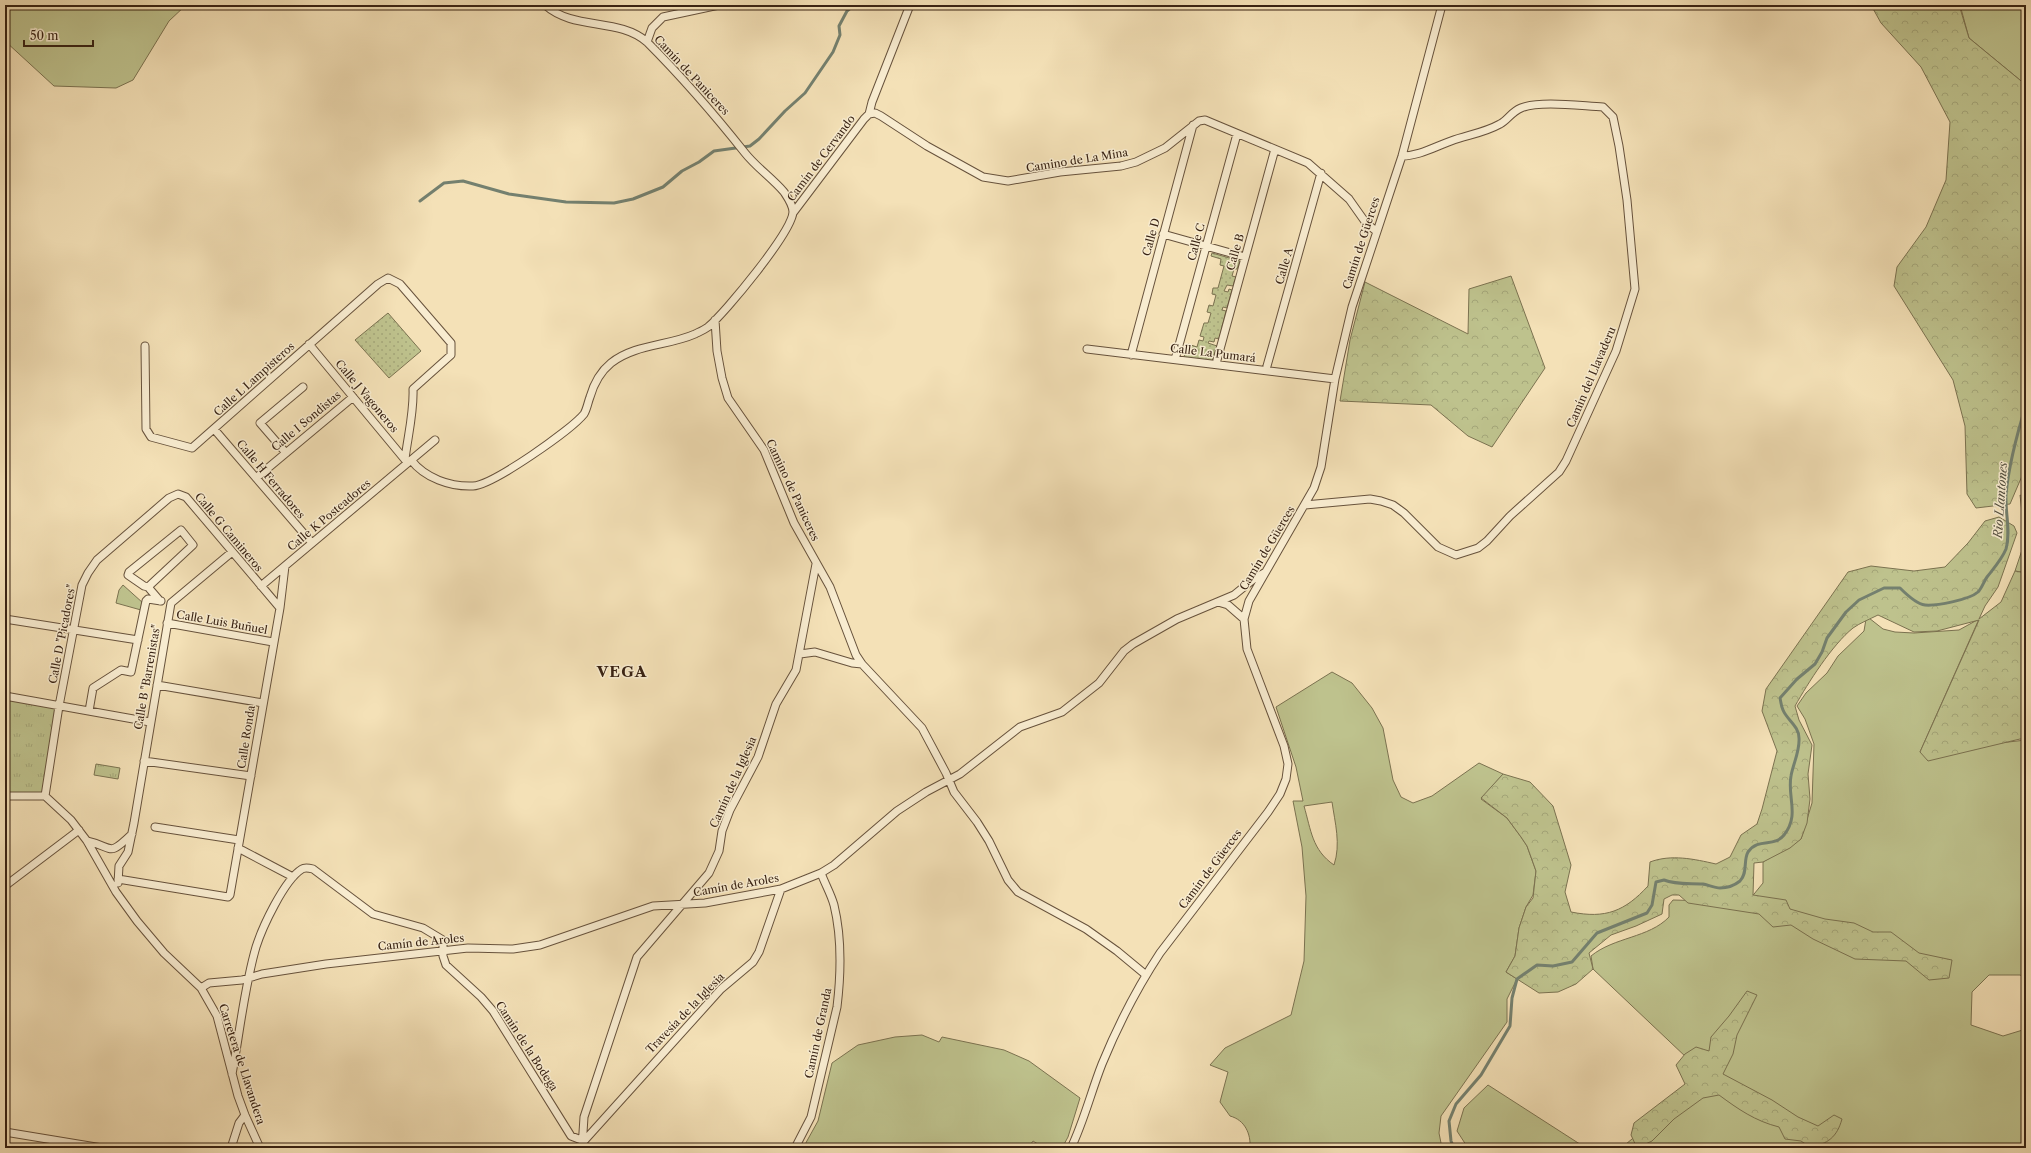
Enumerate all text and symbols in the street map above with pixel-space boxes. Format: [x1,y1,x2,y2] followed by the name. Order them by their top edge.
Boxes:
[24,22,93,48] scale bar
[30,28,59,43] text: 50 m
[651,32,733,118] street label: Camín de Paniceres
[784,112,858,204] street label: Camín de Cervando
[1025,145,1129,175] street label: Camino de La Mina
[1339,195,1383,291] street label: Camín de Güerces
[1139,216,1163,258] street label: Calle D
[1184,222,1208,262] street label: Calle C
[1223,232,1247,272] street label: Calle B
[1272,245,1296,286] street label: Calle A
[1563,324,1619,430] street label: Camín del Llavaderu
[211,339,297,419] street label: Calle L Lampisteros
[1169,341,1257,365] street label: Calle La Pumará
[332,357,402,435] street label: Calle J Vagoneros
[268,388,344,454] street label: Calle I Sondistas
[234,437,308,522] street label: Calle H Ferradores
[763,437,823,543] street label: Camino de Paniceres
[1990,461,2010,540] water label: Rio Llantones
[285,476,374,554] street label: Calle K Posteadores
[192,490,266,574] street label: Calle G Camineros
[1236,503,1298,593] street label: Camín de Güerces
[46,583,78,685] street label: Calle D "Picadores"
[175,607,269,637] street label: Calle Luis Buñuel
[131,623,163,731] street label: Calle B "Barrenistas"
[596,662,647,681] district label: VEGA
[234,704,258,770] street label: Calle Ronda
[707,734,760,830] street label: Camín de la Iglesia
[1175,826,1245,912] street label: Camín de Güerces
[692,871,780,899] street label: Camín de Aroles
[377,930,465,953] street label: Camín de Aroles
[643,969,727,1056] street label: Travesía de la Iglesia
[802,986,834,1080] street label: Camín de Granda
[493,998,561,1094] street label: Camín de la Bodega
[216,1002,268,1126] street label: Carretera de Llavandera

